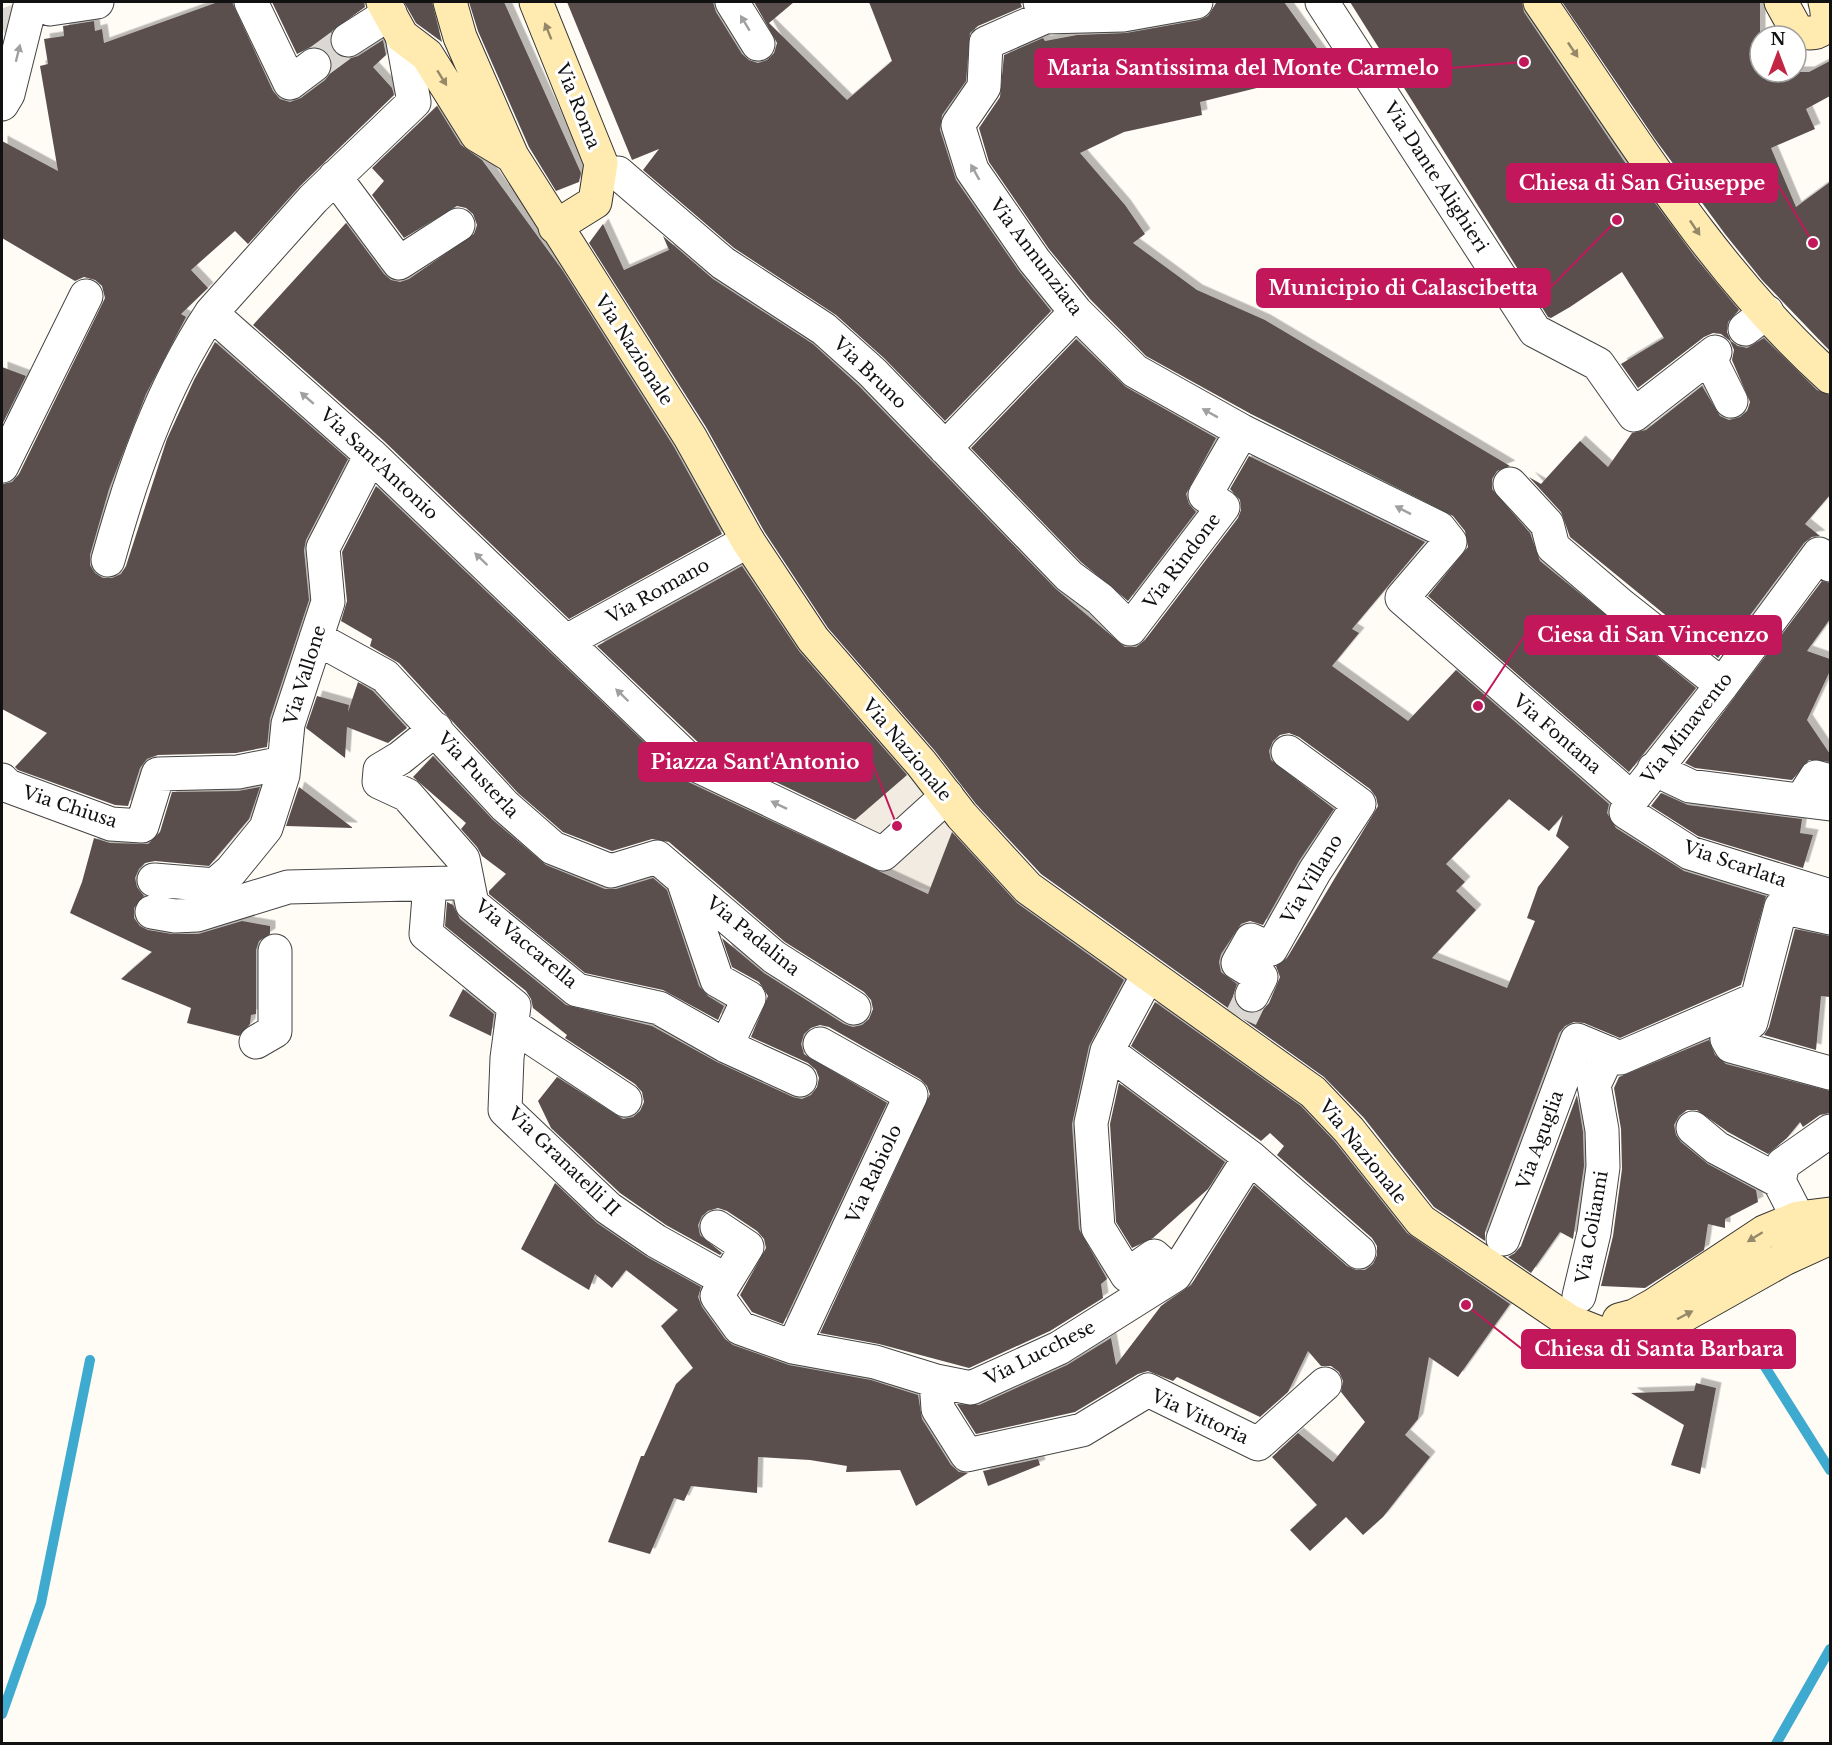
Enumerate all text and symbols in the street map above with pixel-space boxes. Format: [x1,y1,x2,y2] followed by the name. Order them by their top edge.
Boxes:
[740,14,750,31] one-way arrow
[543,22,552,40] one-way arrow
[1748,24,1808,84] north arrow
[1770,29,1786,49] text: N
[1567,41,1579,57] one-way arrow
[13,44,23,63] one-way arrow
[1035,49,1451,87] callout: Maria Santissima del Monte Carmelo
[1047,56,1439,80] text: Maria Santissima del Monte Carmelo
[551,59,605,152] street label: Via Roma
[436,70,447,86] one-way arrow
[1379,97,1493,256] street label: Via Dante Alighieri
[970,163,980,180] one-way arrow
[1507,164,1777,202] callout: Chiesa di San Giuseppe
[1519,171,1765,195] text: Chiesa di San Giuseppe
[984,194,1087,320] street label: Via Annunziata
[1689,220,1700,236] one-way arrow
[1257,269,1550,307] callout: Municipio di Calascibetta
[1268,276,1538,300] text: Municipio di Calascibetta
[590,290,678,409] street label: Via Nazionale
[828,332,911,413] street label: Via Bruno
[300,391,315,405] one-way arrow
[315,403,443,524] street label: Via Sant'Antonio
[1201,408,1218,418] one-way arrow
[1394,505,1411,515] one-way arrow
[1138,509,1225,614] street label: Via Rindone
[475,553,489,567] one-way arrow
[602,554,713,629] street label: Via Romano
[1525,616,1781,654] callout: Ciesa di San Vincenzo
[279,623,331,728] street label: Via Vallone
[1537,623,1769,647] text: Ciesa di San Vincenzo
[1636,668,1737,789] street label: Via Minavento
[615,688,629,702] one-way arrow
[1508,689,1606,778] street label: Via Fontana
[857,694,956,806] street label: Via Nazionale
[432,727,523,822] street label: Via Pusterla
[639,743,872,781] callout: Piazza Sant'Antonio
[651,750,859,774] text: Piazza Sant'Antonio
[19,781,120,833] street label: Via Chiusa
[771,801,788,810] one-way arrow
[1276,830,1347,928] street label: Via Villano
[1680,836,1789,892] street label: Via Scarlata
[701,891,804,980] street label: Via Padalina
[470,894,581,993] street label: Via Vaccarella
[1512,1087,1568,1193] street label: Via Aguglia
[1314,1095,1412,1208] street label: Via Nazionale
[503,1102,624,1221] street label: Via Granatelli II
[841,1121,906,1228] street label: Via Rabiolo
[1571,1169,1613,1286] street label: Via Colianni
[1748,1231,1764,1243] one-way arrow
[1677,1310,1694,1320] one-way arrow
[980,1316,1099,1391] street label: Via Lucchese
[1522,1330,1795,1368] callout: Chiesa di Santa Barbara
[1534,1337,1784,1361] text: Chiesa di Santa Barbara
[1147,1385,1252,1449] street label: Via Vittoria

